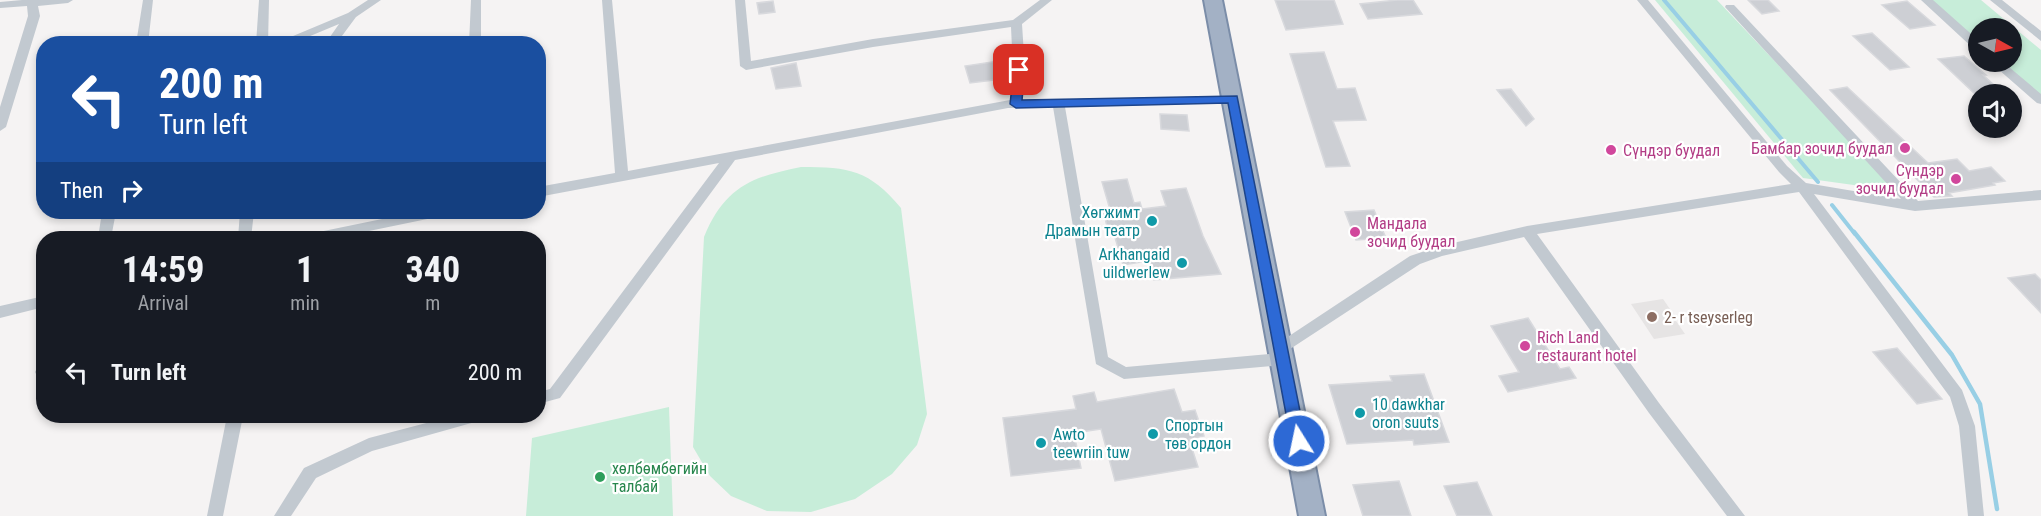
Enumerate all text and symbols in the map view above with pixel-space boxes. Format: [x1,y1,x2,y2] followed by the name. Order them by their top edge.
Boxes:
[1968,18,2022,72] north arrow
[1968,18,2022,138] map controls
[993,44,1044,95] pin
[1002,53,1035,86] icon: arrive
[159,59,264,108] text: 200 m
[60,60,138,138] icon: left
[1968,84,2022,138] button: sound
[159,109,248,141] text: Turn left
[1751,139,1893,158] place label: Бамбар зочид буудал
[1623,141,1720,160] place label: Сүндэр буудал
[1898,141,1912,155] marker: Бамбар зочид буудал
[1604,143,1618,157] marker: Сүндэр буудал
[1856,161,1944,198] place label: Сүндэр зочид буудал
[1949,172,1963,186] marker: Сүндэр зочид буудал
[115,174,148,207] icon: right
[60,178,103,203] text: Then
[1045,203,1140,240] place label: Хөгжимт Драмын театр
[1145,214,1159,228] marker: Хөгжимт Драмын театр
[1367,214,1455,251] place label: Мандала зочид буудал
[1348,225,1362,239] marker: Мандала зочид буудал
[1098,245,1170,282] place label: Arkhangaid uildwerlew
[122,249,204,291] text: 14:59
[296,249,314,291] text: 1
[406,249,460,291] text: 340
[1175,256,1189,270] marker: Arkhangaid uildwerlew
[138,291,189,315] text: Arrival
[290,291,320,315] text: min
[425,291,440,315] text: m
[1664,308,1753,327] place label: 2- r tseyserleg
[1645,310,1659,324] marker: 2- r tseyserleg
[1537,328,1637,365] place label: Rich Land restaurant hotel
[1518,339,1532,353] marker: Rich Land restaurant hotel
[60,356,93,389] icon: left
[111,360,186,385] text: Turn left
[468,360,522,385] text: 200 m
[1372,395,1445,432] place label: 10 dawkhar oron suuts
[1353,406,1367,420] marker: 10 dawkhar oron suuts
[1267,409,1331,473] position arrow
[1165,416,1231,453] place label: Спортын төв ордон
[1053,425,1130,462] place label: Awto teewriin tuw
[1146,427,1160,441] marker: Спортын төв ордон
[1034,436,1048,450] marker: Awto teewriin tuw
[612,459,707,496] place label: хөлбөмбөгийн талбай
[593,470,607,484] marker: хөлбөмбөгийн талбай

